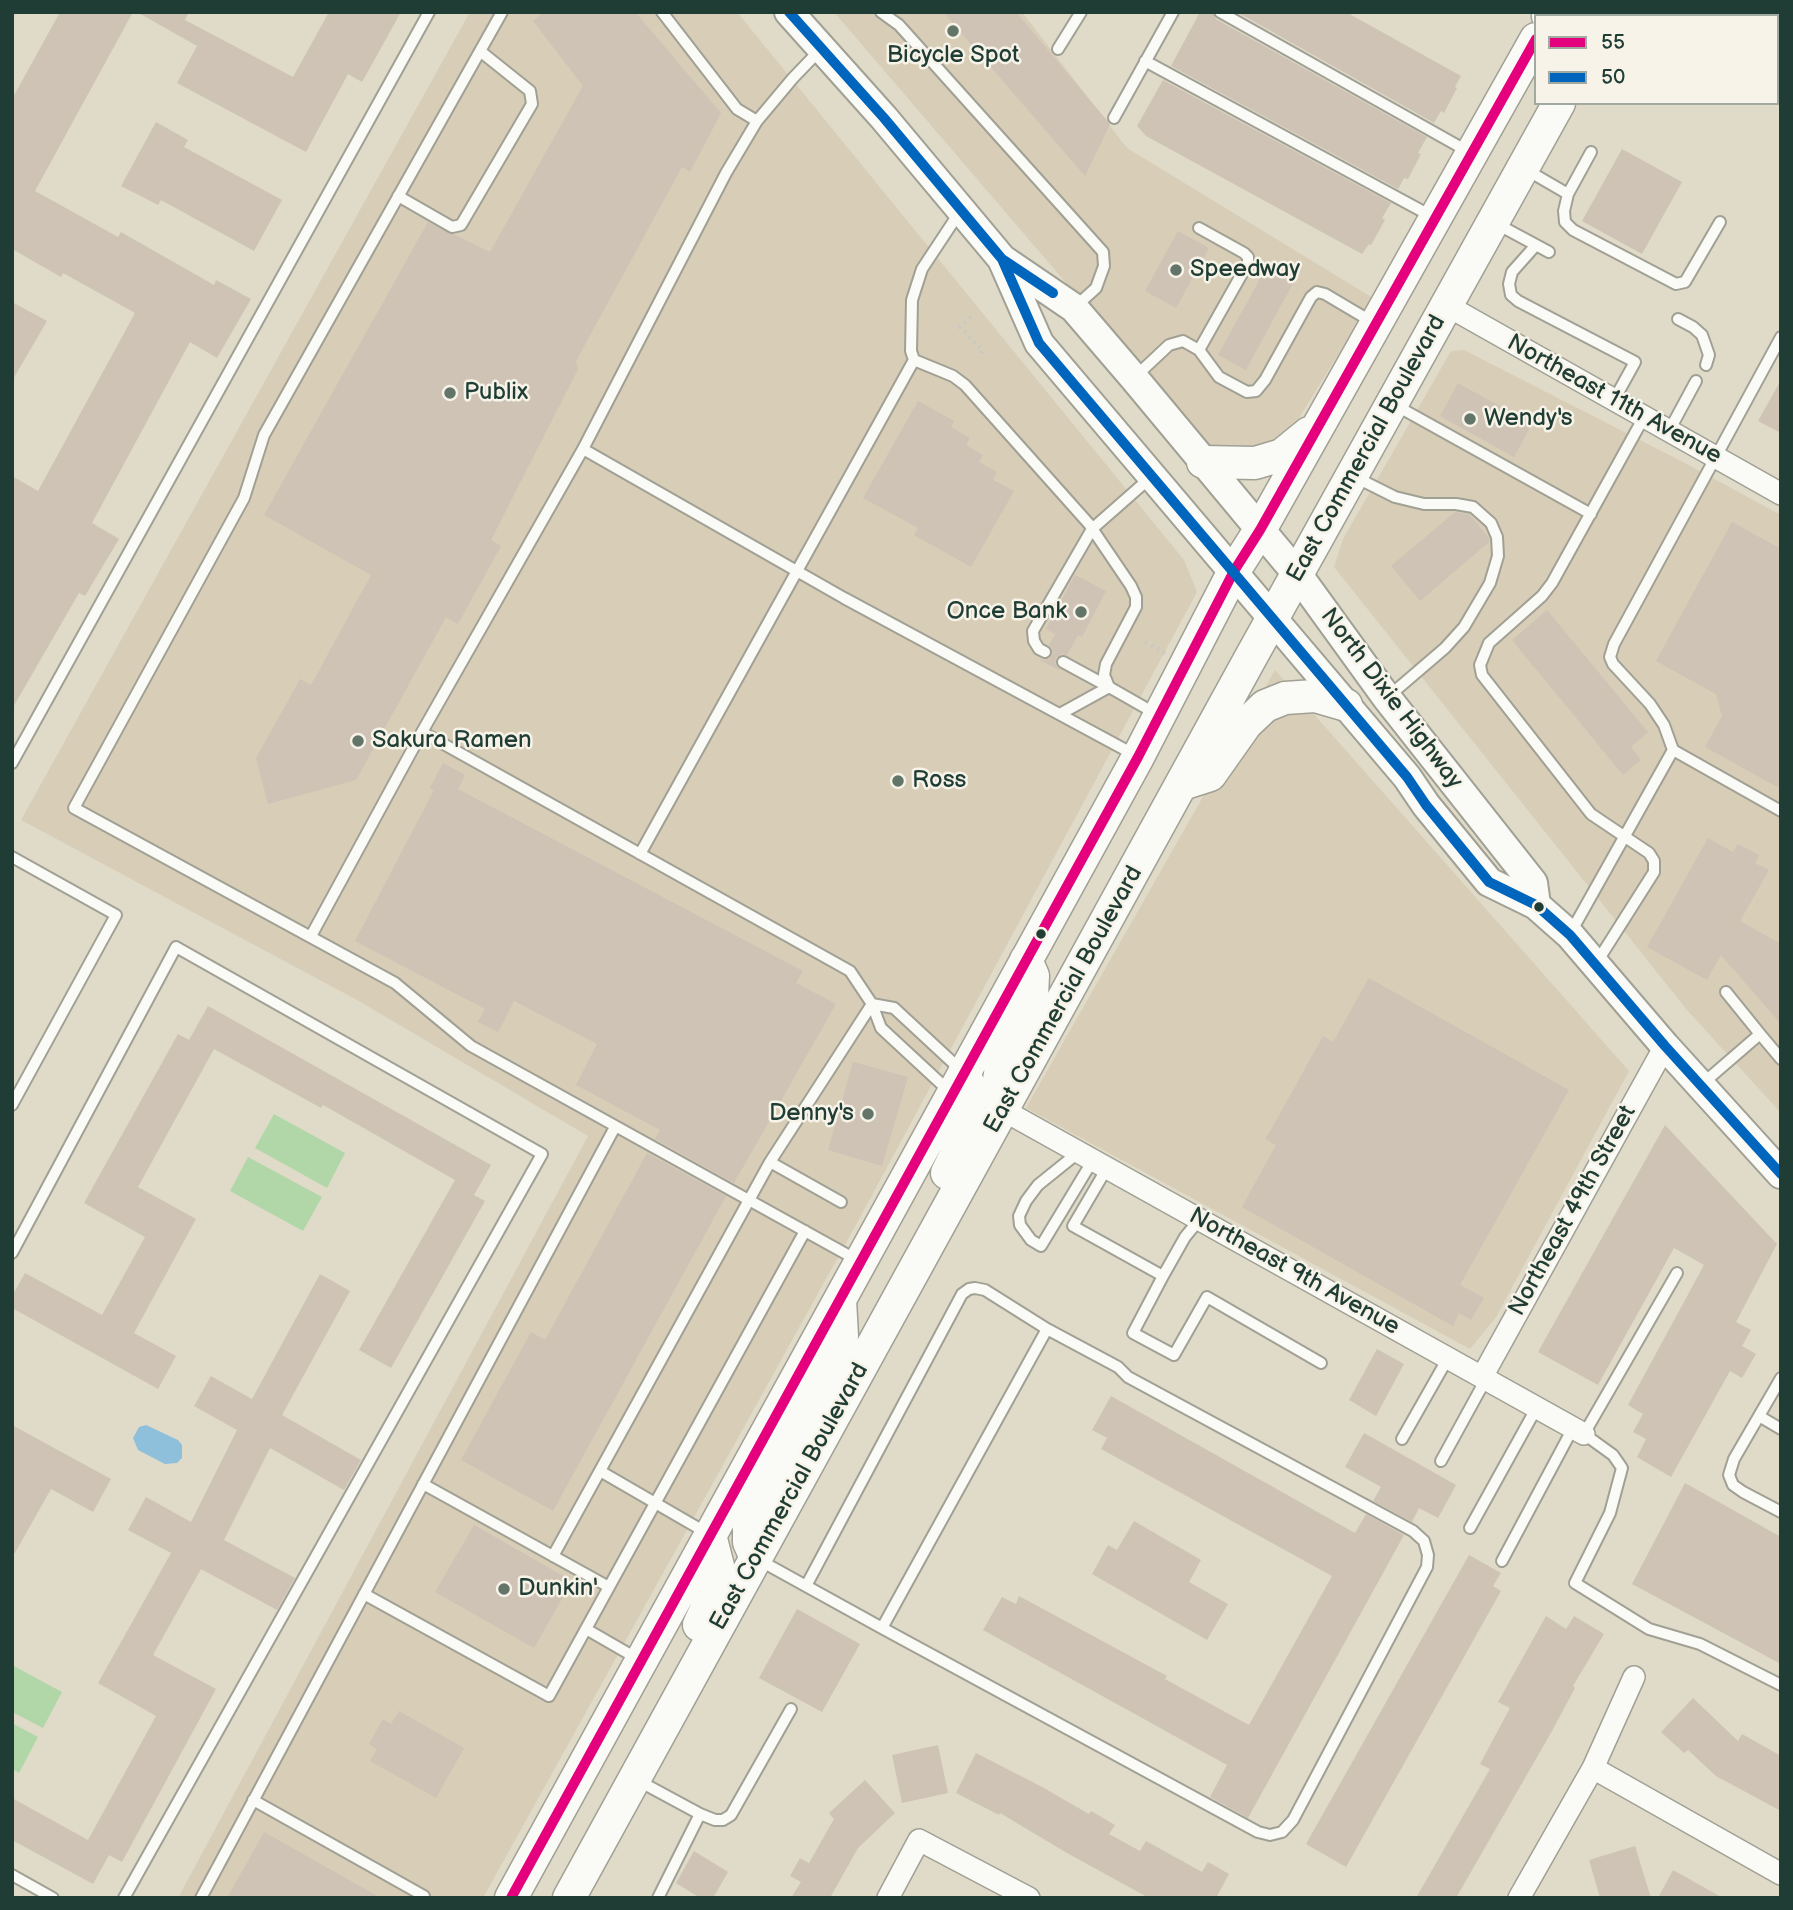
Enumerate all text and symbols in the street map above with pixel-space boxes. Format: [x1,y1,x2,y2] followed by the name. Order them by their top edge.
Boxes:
[1534,14,1779,105] legend
[945,23,961,39] marker: Bicycle Spot
[1601,30,1625,55] text: 55
[887,42,1019,70] place label: Bicycle Spot
[1601,65,1625,90] text: 50
[1190,256,1300,284] place label: Speedway
[1168,262,1184,278] marker: Speedway
[1281,310,1453,588] street label: East Commercial Boulevard
[1502,329,1726,471] street label: Northeast 11th Avenue
[464,379,528,407] place label: Publix
[442,385,458,401] marker: Publix
[1484,405,1573,433] place label: Wendy's
[1462,411,1478,427] marker: Wendy's
[946,598,1067,626] place label: Once Bank
[1314,603,1468,795] street label: North Dixie Highway
[1073,604,1089,620] marker: Once Bank
[372,727,532,755] place label: Sakura Ramen
[350,733,366,749] marker: Sakura Ramen
[912,767,966,795] place label: Ross
[890,773,906,789] marker: Ross
[978,861,1150,1139] street label: East Commercial Boulevard
[1532,900,1546,914] unlabelled marker
[1034,927,1048,941] unlabelled marker
[769,1100,854,1128] place label: Denny's
[1503,1101,1643,1321] street label: Northeast 49th Street
[860,1106,876,1122] marker: Denny's
[1184,1202,1404,1342] street label: Northeast 9th Avenue
[704,1358,876,1636] street label: East Commercial Boulevard
[518,1575,598,1603] place label: Dunkin'
[496,1581,512,1597] marker: Dunkin'

